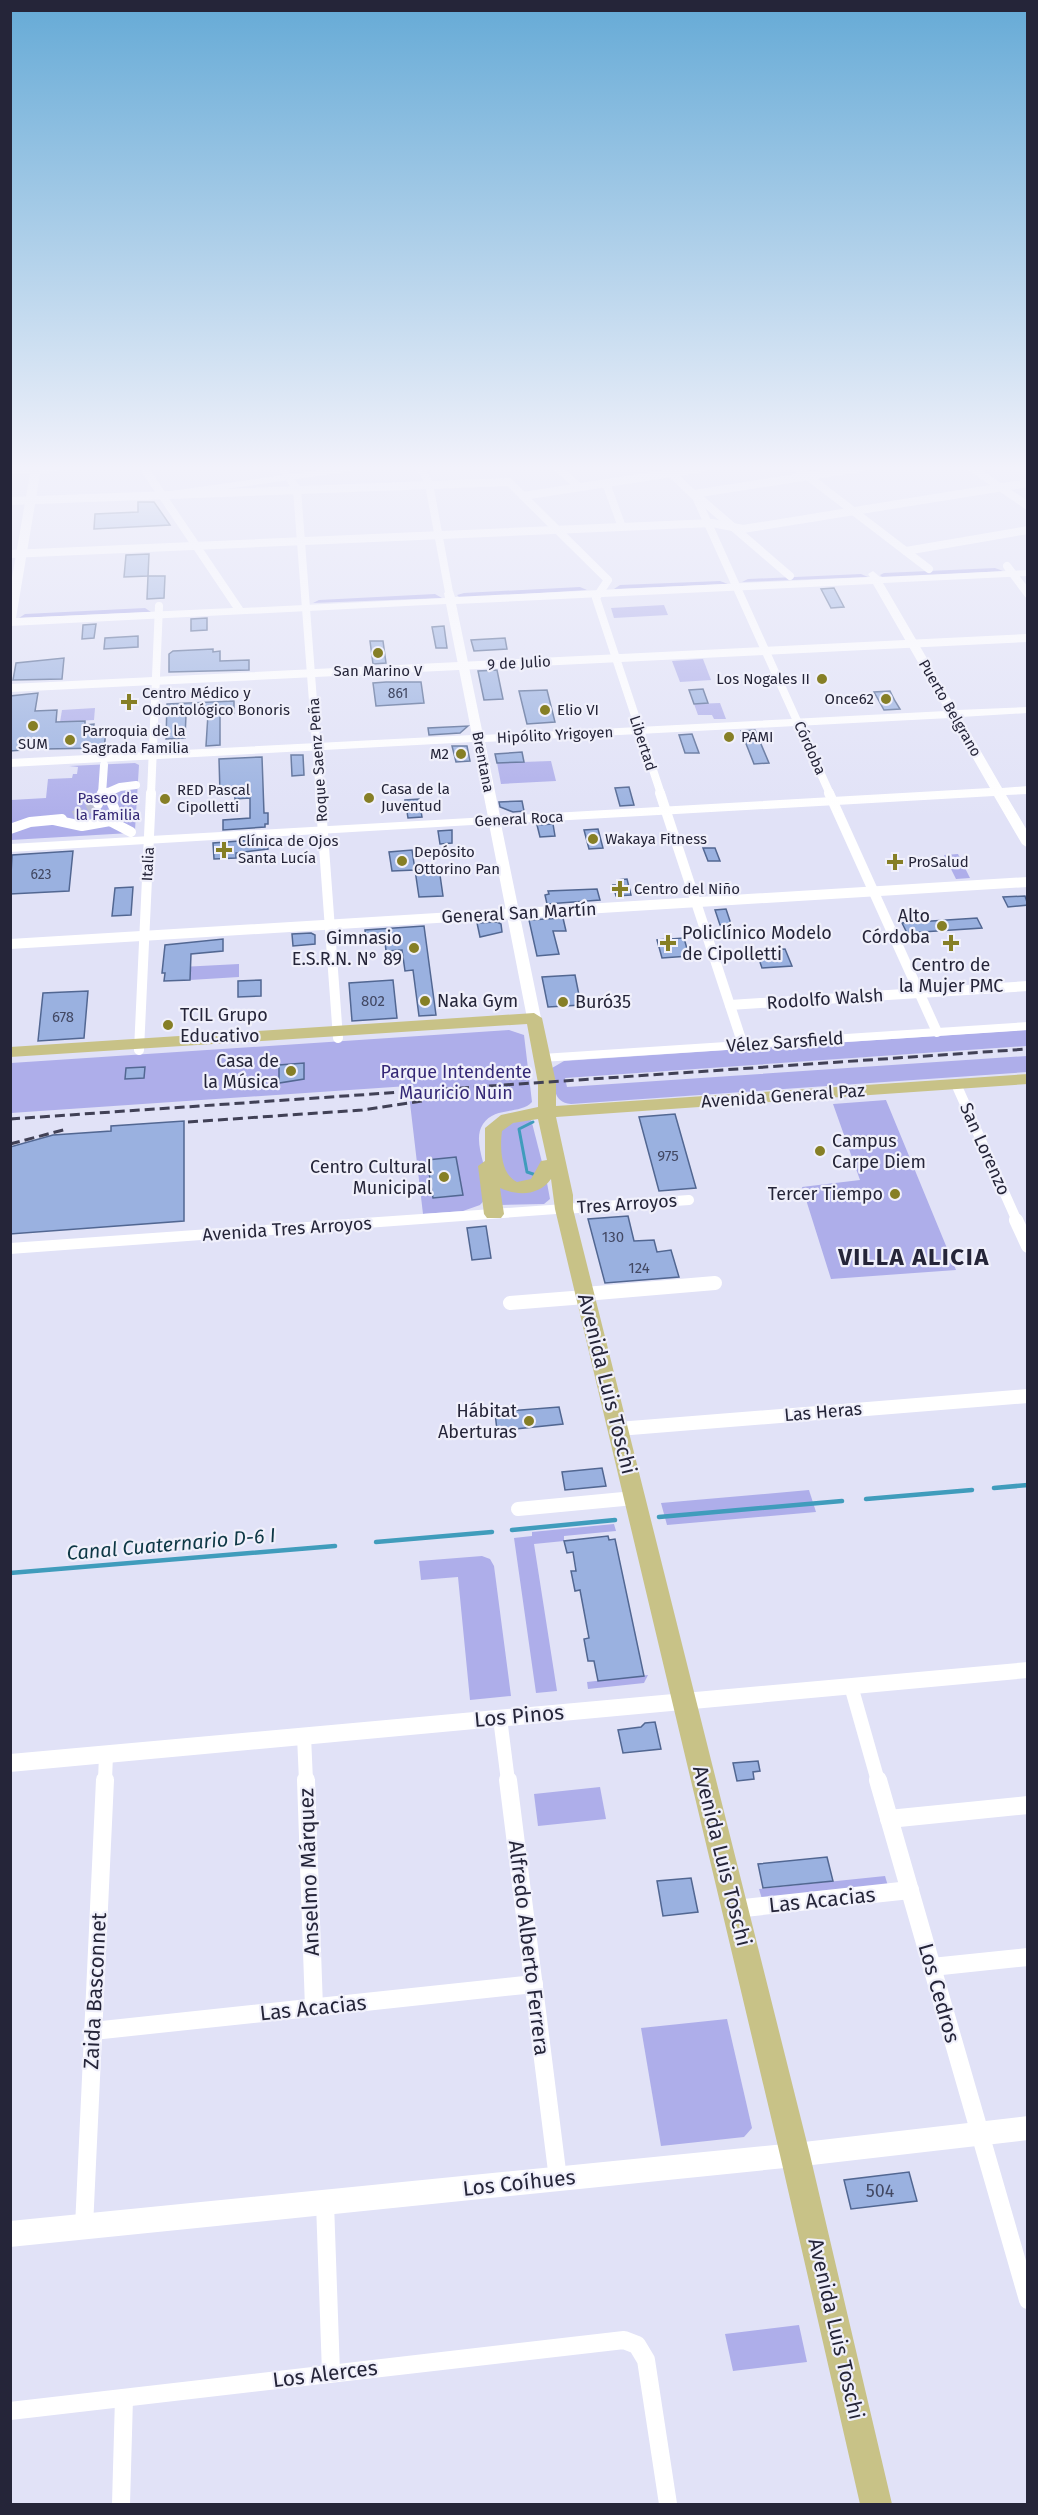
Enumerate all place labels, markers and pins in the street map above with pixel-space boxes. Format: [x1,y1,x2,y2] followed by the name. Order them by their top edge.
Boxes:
[371,646,385,660] marker: San Marino V
[334,662,423,680] place label: San Marino V
[716,670,810,688] place label: Los Nogales II
[815,672,829,686] marker: Los Nogales II
[142,684,290,719] place label: Centro Médico y Odontológico Bonoris
[825,690,874,708] place label: Once62
[879,692,893,706] marker: Once62
[120,693,138,711] marker: Centro Médico y Odontológico Bonoris
[557,701,599,719] place label: Elio VI
[538,703,552,717] marker: Elio VI
[26,719,40,733] marker: SUM
[82,722,189,757] place label: Parroquia de la Sagrada Familia
[741,728,774,746] place label: PAMI
[722,730,736,744] marker: PAMI
[63,733,77,747] marker: Parroquia de la Sagrada Familia
[18,735,48,753] place label: SUM
[430,745,449,763] place label: M2
[454,747,468,761] marker: M2
[381,780,450,815] place label: Casa de la Juventud
[177,781,251,816] place label: RED Pascal Cipolletti
[362,791,376,805] marker: Casa de la Juventud
[158,792,172,806] marker: RED Pascal Cipolletti
[605,830,707,848] place label: Wakaya Fitness
[238,832,339,867] place label: Clínica de Ojos Santa Lucía
[586,832,600,846] marker: Wakaya Fitness
[215,841,233,859] marker: Clínica de Ojos Santa Lucía
[414,843,500,878] place label: Depósito Ottorino Pan
[886,853,904,871] marker: ProSalud
[908,853,969,871] place label: ProSalud
[395,854,409,868] marker: Depósito Ottorino Pan
[611,880,629,898] marker: Centro del Niño
[634,880,740,898] place label: Centro del Niño
[862,905,930,948] place label: Alto Córdoba
[935,919,949,933] marker: Alto Córdoba
[682,922,832,965] place label: Policlínico Modelo de Cipolletti
[292,927,402,970] place label: Gimnasio E.S.R.N. N° 89
[659,934,677,952] marker: Policlínico Modelo de Cipolletti
[942,934,960,952] marker: Centro de la Mujer PMC
[407,941,421,955] marker: Gimnasio E.S.R.N. N° 89
[899,954,1003,997] place label: Centro de la Mujer PMC
[437,990,518,1012] place label: Naka Gym
[575,991,631,1013] place label: Buró35
[418,994,432,1008] marker: Naka Gym
[556,995,570,1009] marker: Buró35
[180,1004,268,1047] place label: TCIL Grupo Educativo
[161,1018,175,1032] marker: TCIL Grupo Educativo
[203,1050,279,1093] place label: Casa de la Música
[284,1064,298,1078] marker: Casa de la Música
[832,1130,926,1173] place label: Campus Carpe Diem
[813,1144,827,1158] marker: Campus Carpe Diem
[310,1156,432,1199] place label: Centro Cultural Municipal
[437,1170,451,1184] marker: Centro Cultural Municipal
[768,1183,883,1205] place label: Tercer Tiempo
[888,1187,902,1201] marker: Tercer Tiempo
[438,1400,517,1443] place label: Hábitat Aberturas
[522,1414,536,1428] marker: Hábitat Aberturas

